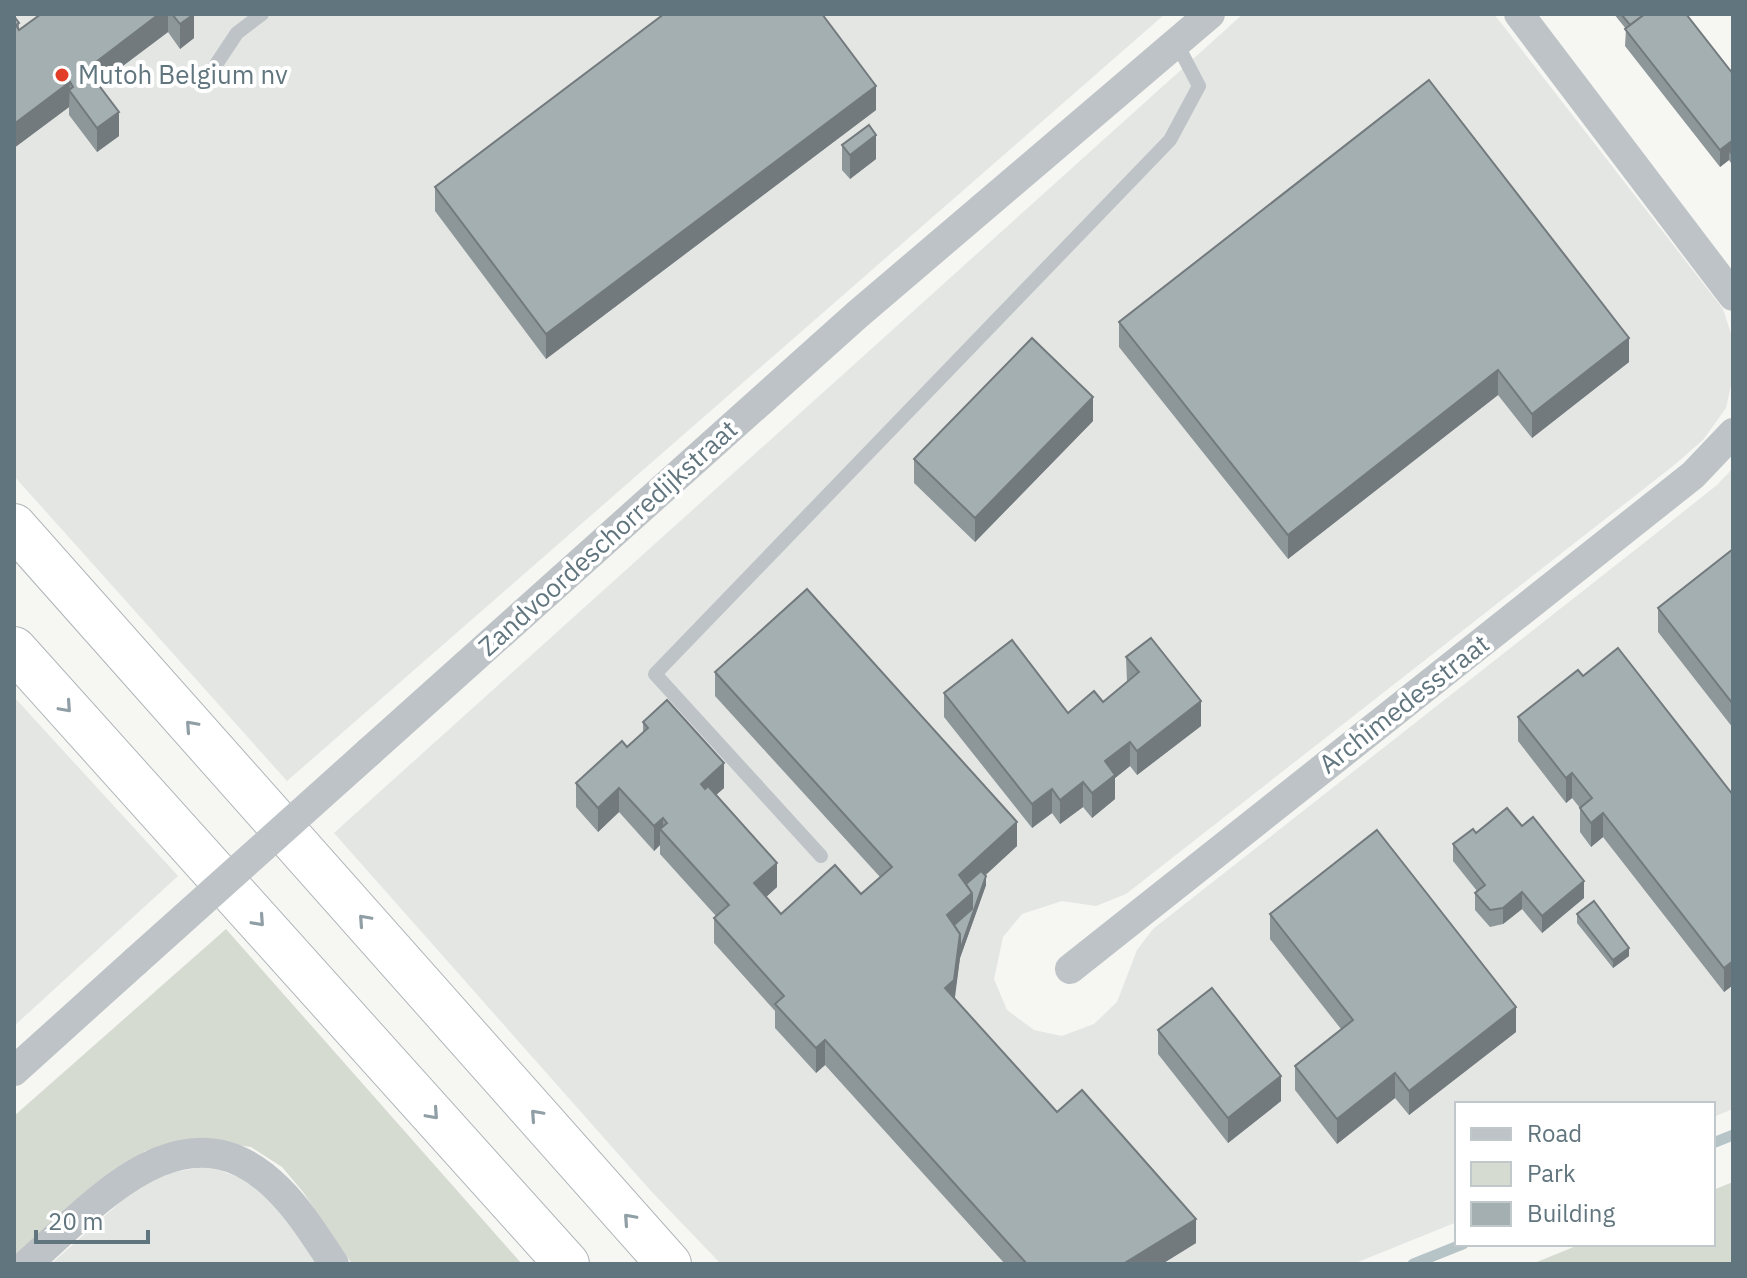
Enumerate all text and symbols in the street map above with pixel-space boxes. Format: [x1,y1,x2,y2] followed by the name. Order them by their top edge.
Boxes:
[78,57,288,91] place label: Mutoh Belgium nv
[53,66,71,84] marker: Mutoh Belgium nv
[471,412,744,663] street label: Zandvoordeschorredijkstraat
[1311,626,1495,780] street label: Archimedesstraat
[57,698,72,712] one-way arrow
[187,720,201,735] one-way arrow
[249,912,263,927] one-way arrow
[359,915,373,930] one-way arrow
[1455,1102,1715,1246] legend
[423,1105,437,1120] one-way arrow
[531,1109,546,1124] one-way arrow
[1527,1117,1582,1149] text: Road
[1527,1157,1576,1189] text: Park
[36,1194,148,1244] scale bar
[1527,1197,1615,1229] text: Building
[48,1205,103,1237] text: 20 m
[624,1213,638,1228] one-way arrow

